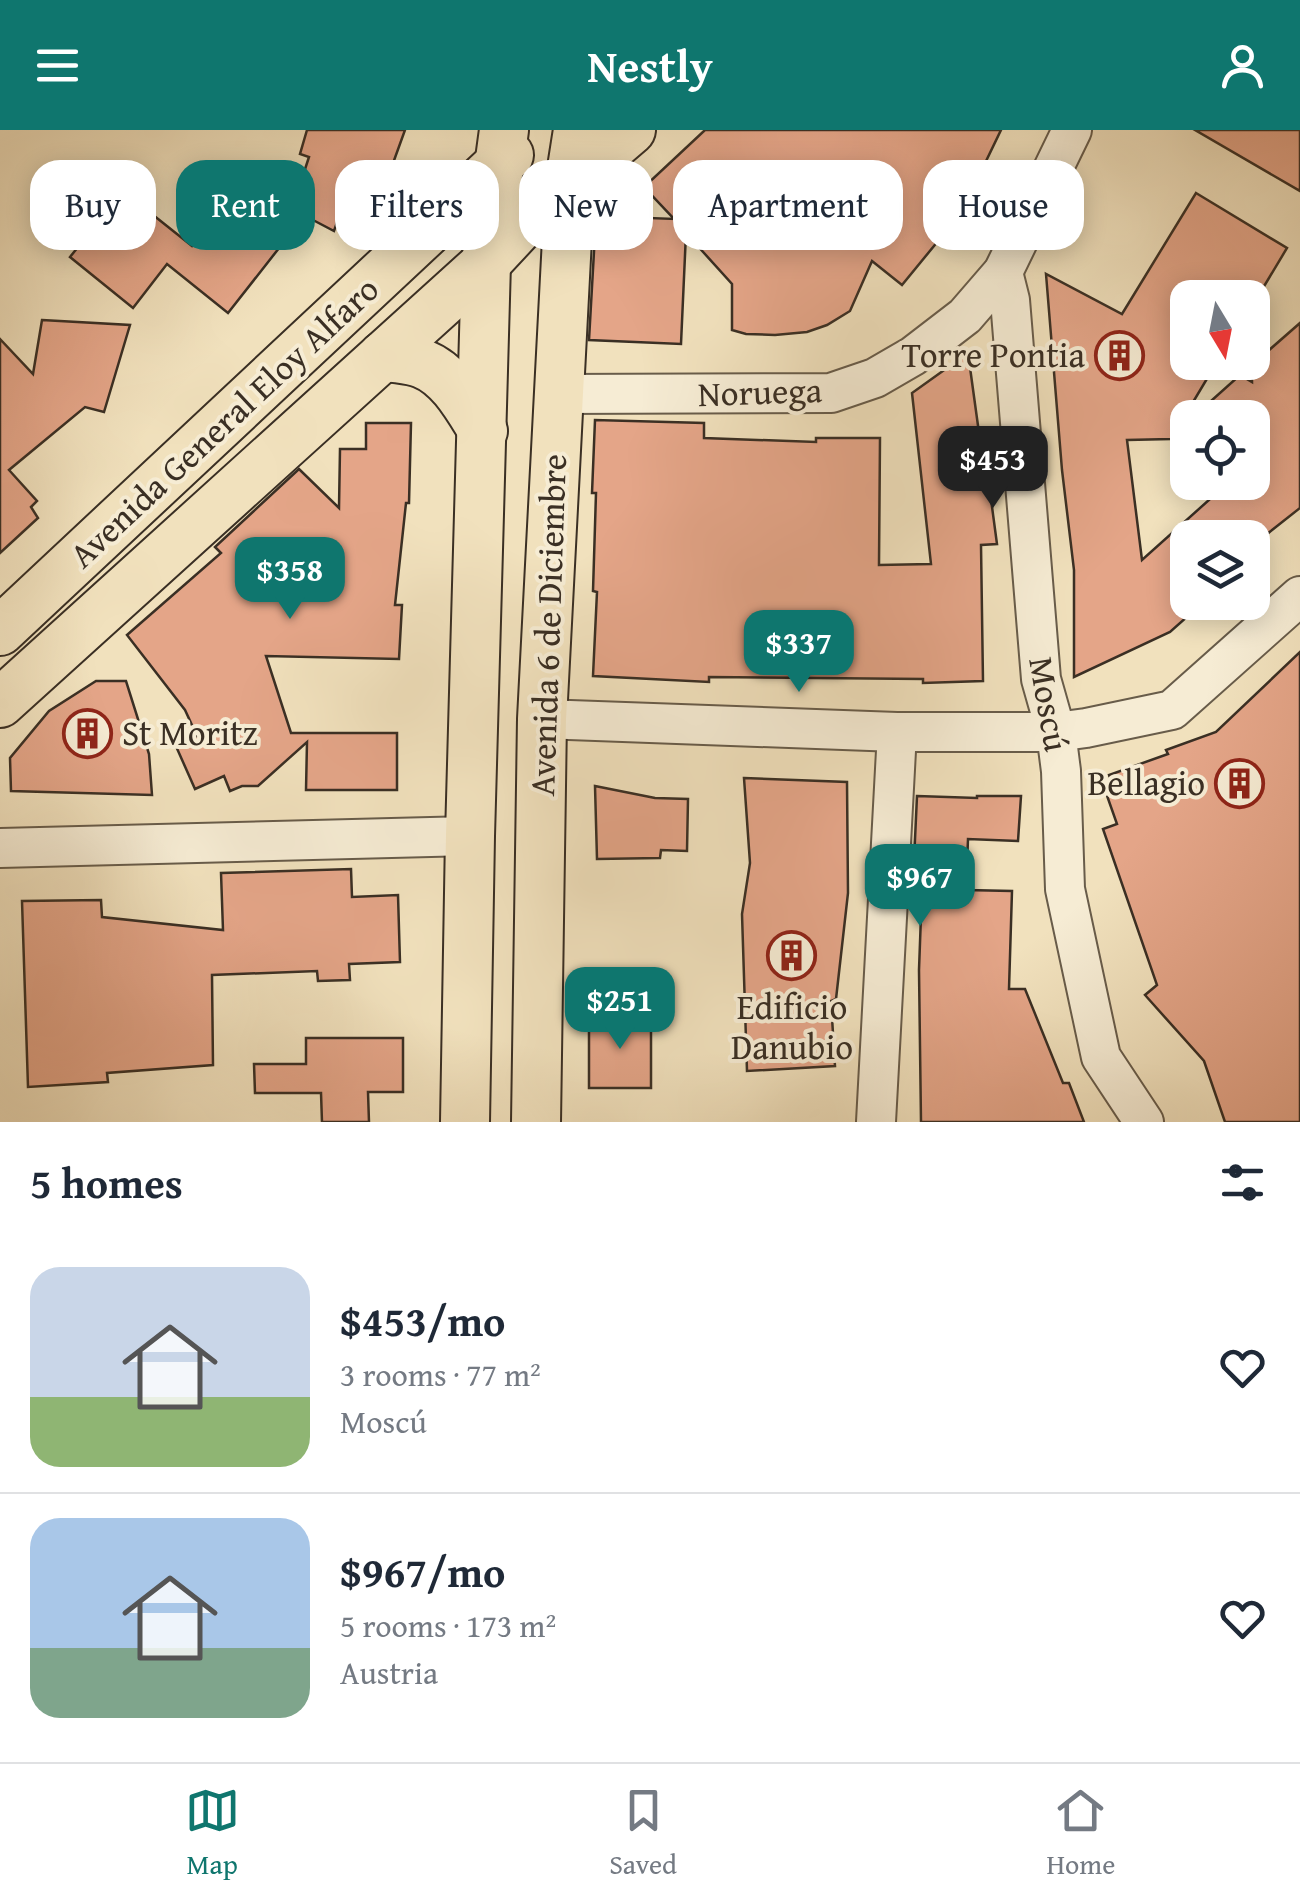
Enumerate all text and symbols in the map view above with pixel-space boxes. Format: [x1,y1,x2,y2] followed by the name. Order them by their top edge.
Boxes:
[587,33,713,98] text: Nestly
[30,38,85,93] icon: menu
[1215,38,1270,93] icon: person
[30,160,156,250] chip: Buy
[176,160,315,250] chip: Rent
[335,160,499,250] chip: Filters
[519,160,653,250] chip: New
[673,160,903,250] chip: Apartment
[923,160,1084,250] chip: House
[57,264,390,579] street label: Avenida General Eloy Alfaro
[1170,280,1270,380] north arrow
[1170,280,1270,620] map controls
[901,329,1085,380] place label: Torre Pontia
[1094,329,1146,381] building icon: Torre Pontia
[697,364,824,419] street label: Noruega
[1170,400,1270,500] button: locate
[934,426,1052,511] pin: $453
[960,435,1026,482] text: $453
[516,453,579,797] street label: Avenida 6 de Diciembre
[1170,520,1270,620] button: layers
[231,537,349,622] pin: $358
[257,546,323,593] text: $358
[740,610,858,695] pin: $337
[766,619,832,666] text: $337
[1016,653,1083,755] street label: Moscú
[61,707,113,759] building icon: St Moritz
[122,707,258,758] place label: St Moritz
[1087,757,1205,808] place label: Bellagio
[1214,757,1266,809] building icon: Bellagio
[861,844,979,929] pin: $967
[887,853,953,900] text: $967
[766,929,818,981] building icon: Edificio Danubio
[561,967,679,1052] pin: $251
[587,976,653,1023] text: $251
[731,981,853,1072] place label: Edificio Danubio
[30,1152,183,1213] text: 5 homes
[1215,1155,1270,1210] icon: filters
[340,1290,505,1351] text: $453/mo
[110,1307,230,1427] icon: home
[1215,1340,1270,1395] icon: heart
[340,1351,541,1398] text: 3 rooms · 77 m²
[340,1398,427,1445] text: Moscú
[340,1541,505,1602] text: $967/mo
[110,1558,230,1678] icon: home
[1215,1591,1270,1646] icon: heart
[340,1602,556,1649] text: 5 rooms · 173 m²
[340,1649,438,1696] text: Austria
[185,1783,240,1884] tab: Map
[609,1783,677,1884] tab: Saved
[1046,1783,1115,1884] tab: Home

